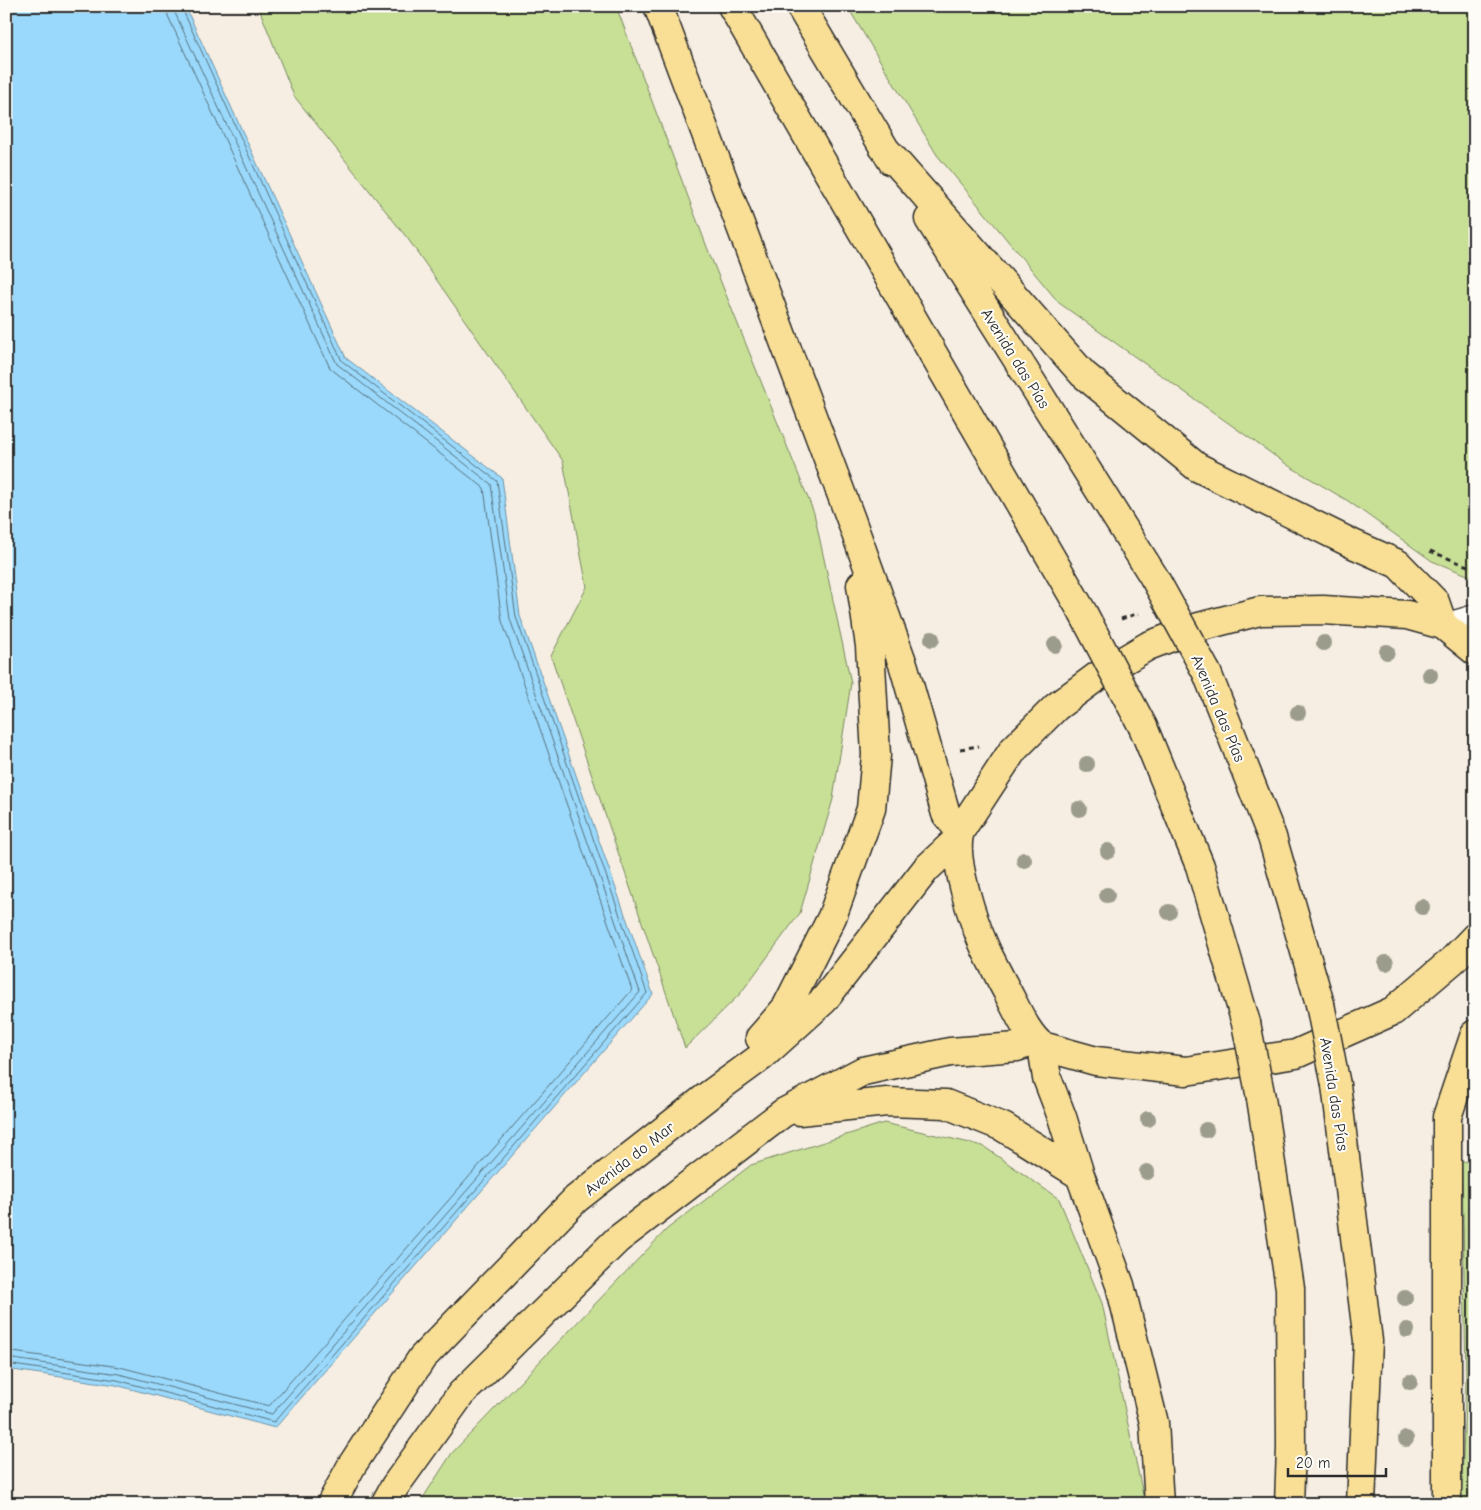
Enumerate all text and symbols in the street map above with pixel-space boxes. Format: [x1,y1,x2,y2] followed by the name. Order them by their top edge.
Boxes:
[977,305,1053,412] street label: Avenida das Pías
[1187,652,1249,765] street label: Avenida das Pías
[1316,1036,1352,1152] street label: Avenida das Pías
[581,1118,678,1199] street label: Avenida do Mar
[1288,1445,1386,1477] scale bar
[1296,1454,1330,1472] text: 20 m

